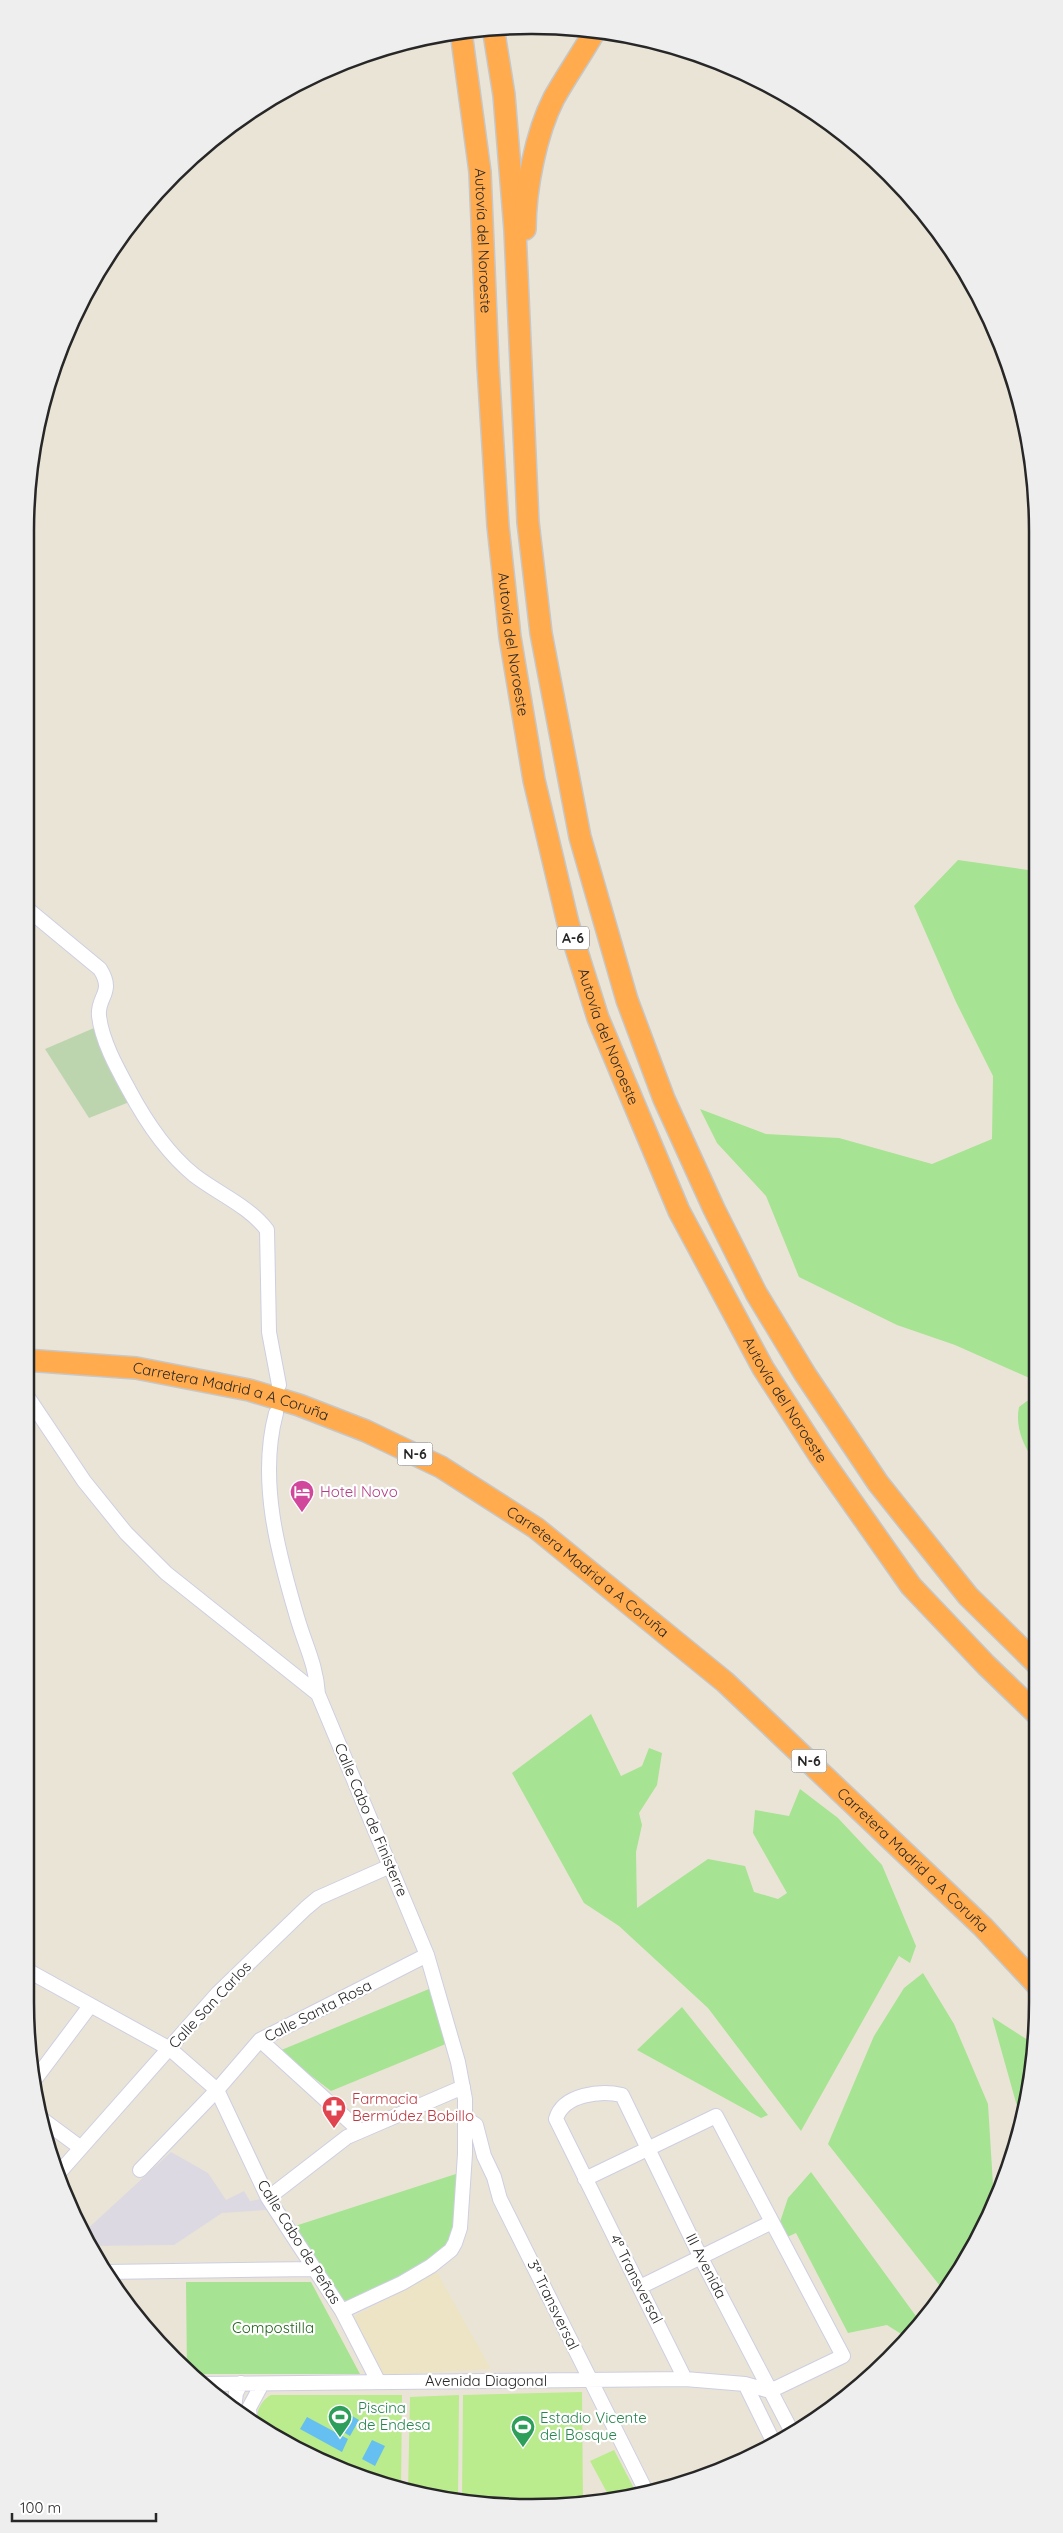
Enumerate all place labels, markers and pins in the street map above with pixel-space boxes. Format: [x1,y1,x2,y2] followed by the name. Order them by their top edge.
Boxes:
[289,1479,315,1513] hotel icon: Hotel Novo
[320,1482,398,1501] place label: Hotel Novo
[352,2089,474,2125] place label: Farmacia Bermúdez Bobillo
[321,2095,347,2129] pharmacy icon: Farmacia Bermúdez Bobillo
[358,2398,431,2434] place label: Piscina de Endesa
[327,2404,353,2438] sports icon: Piscina de Endesa
[540,2408,647,2444] place label: Estadio Vicente del Bosque
[510,2414,536,2448] sports icon: Estadio Vicente del Bosque

